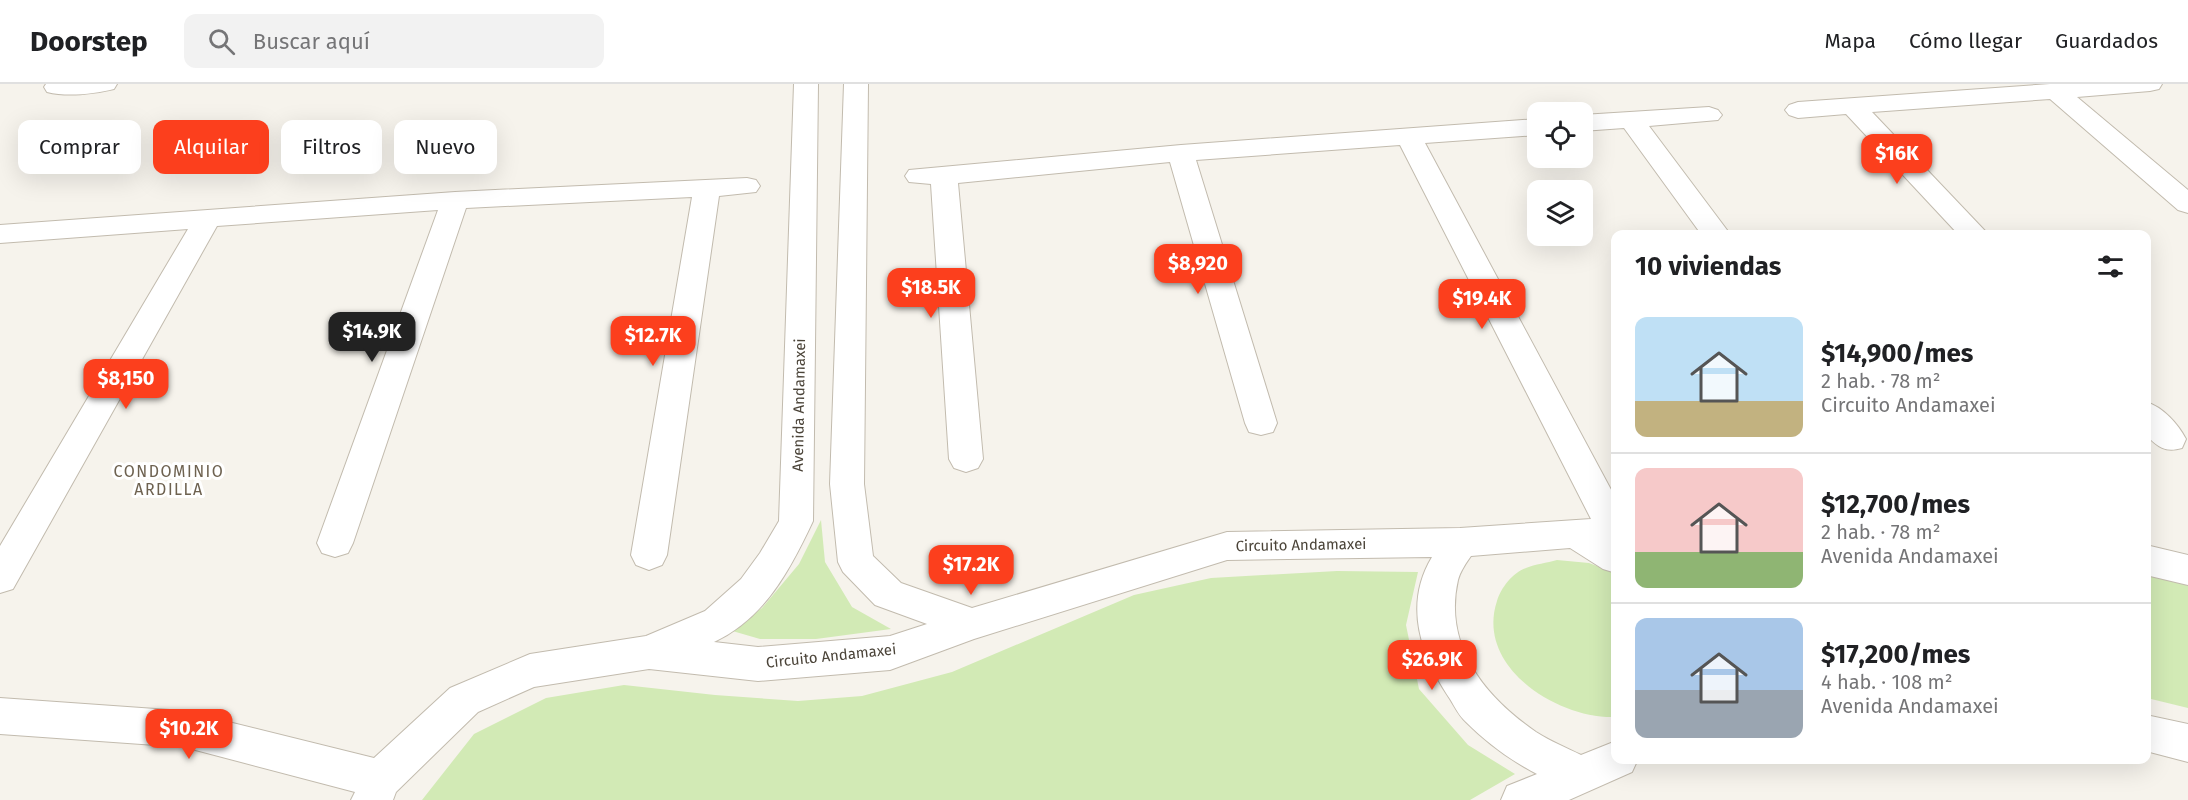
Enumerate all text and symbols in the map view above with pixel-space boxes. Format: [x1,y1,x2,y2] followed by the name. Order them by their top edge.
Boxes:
[184,14,604,68] search box
[30,25,148,58] text: Doorstep
[205,25,238,58] icon: search
[253,28,370,55] text: Buscar aquí
[1824,28,1876,54] text: Mapa
[1909,28,2022,54] text: Cómo llegar
[2055,28,2158,54] text: Guardados
[1527,102,1593,246] map controls
[1527,102,1593,168] button: locate
[18,120,141,174] chip: Comprar
[153,120,269,174] chip: Alquilar
[281,120,382,174] chip: Filtros
[394,120,497,174] chip: Nuevo
[1861,134,1933,185] pin: $16K
[1875,141,1919,165] text: $16K
[1527,180,1593,246] button: layers
[1149,244,1247,295] pin: $8,920
[2094,250,2127,283] icon: filters
[1168,251,1228,275] text: $8,920
[1635,251,1781,282] text: 10 viviendas
[882,268,980,319] pin: $18.5K
[901,275,961,299] text: $18.5K
[1433,279,1531,330] pin: $19.4K
[1452,286,1512,310] text: $19.4K
[323,312,421,363] pin: $14.9K
[604,316,702,367] pin: $12.7K
[342,319,402,343] text: $14.9K
[625,323,681,347] text: $12.7K
[789,338,809,472] street label: Avenida Andamaxei
[1821,338,1973,369] text: $14,900/mes
[1683,341,1755,413] icon: home
[77,359,175,410] pin: $8,150
[97,366,155,390] text: $8,150
[1821,369,1941,393] text: 2 hab. · 78 m²
[1821,393,1996,417] text: Circuito Andamaxei
[114,462,224,499] district label: CONDOMINIO ARDILLA
[1821,489,1970,520] text: $12,700/mes
[1683,492,1755,564] icon: home
[1821,520,1941,544] text: 2 hab. · 78 m²
[1235,535,1367,555] street label: Circuito Andamaxei
[1821,544,1999,568] text: Avenida Andamaxei
[922,545,1020,596] pin: $17.2K
[943,552,999,576] text: $17.2K
[1821,639,1970,670] text: $17,200/mes
[765,640,897,672] street label: Circuito Andamaxei
[1383,640,1481,691] pin: $26.9K
[1683,642,1755,714] icon: home
[1402,647,1462,671] text: $26.9K
[1821,670,1953,694] text: 4 hab. · 108 m²
[1821,694,1999,718] text: Avenida Andamaxei
[140,709,238,760] pin: $10.2K
[159,716,219,740] text: $10.2K

